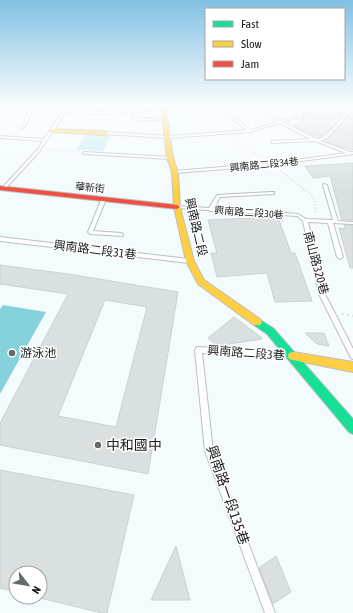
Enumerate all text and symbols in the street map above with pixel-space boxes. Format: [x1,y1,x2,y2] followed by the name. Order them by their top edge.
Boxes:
[205,8,345,80] legend
[241,17,259,31] text: Fast
[241,37,262,51] text: Slow
[241,57,259,71] text: Jam
[229,155,299,174] street label: 興南路二段34巷
[74,180,105,195] street label: 華新街
[182,196,210,258] street label: 興南路二段
[214,205,284,220] street label: 興南路二段30巷
[301,230,331,296] street label: 南山路320巷
[53,238,137,262] street label: 興南路二段31巷
[207,343,285,363] street label: 興南路二段3巷
[20,346,56,360] place label: 游泳池
[7,348,17,358] marker: 游泳池
[106,437,162,453] place label: 中和國中
[93,440,103,450] marker: 中和國中
[204,443,252,547] street label: 興南路一段135巷
[8,565,48,605] north arrow
[30,584,43,596] text: N

